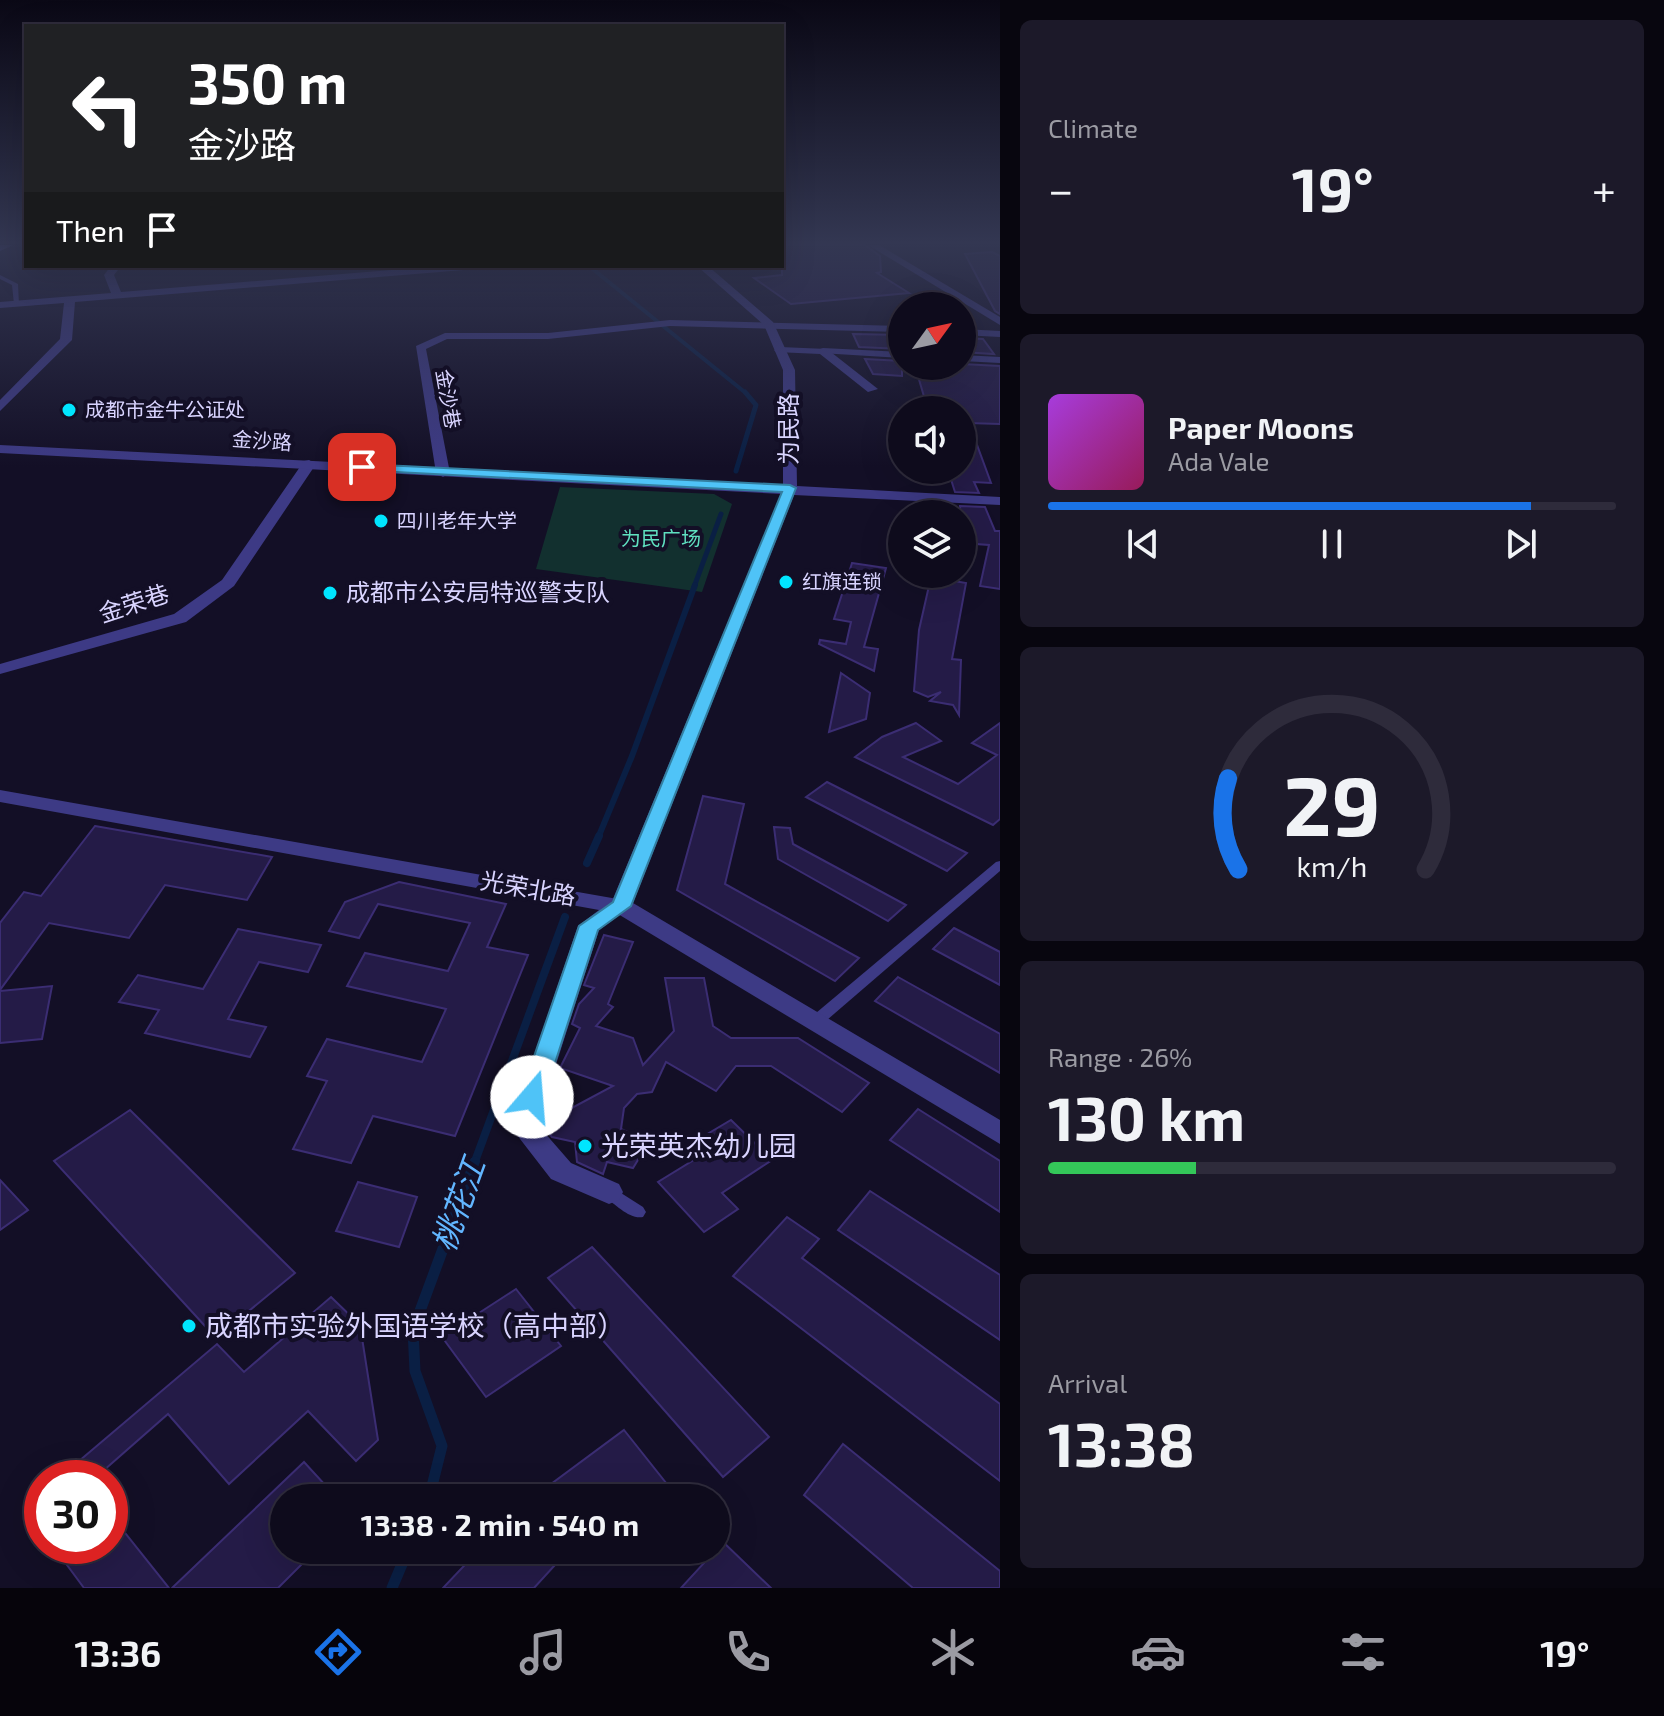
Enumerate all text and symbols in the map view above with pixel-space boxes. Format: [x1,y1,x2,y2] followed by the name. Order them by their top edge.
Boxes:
[188,48,347,115] text: 350 m
[56,56,160,160] icon: left
[1048,112,1138,143] text: Climate
[188,122,296,165] text: 金沙路
[1292,152,1374,224] text: 19°
[1048,162,1074,215] text: −
[1592,162,1616,215] text: +
[140,208,184,252] icon: arrive
[56,212,124,248] text: Then
[888,292,976,380] north arrow
[888,292,976,588] map controls
[432,367,466,430] street label: 金沙巷
[773,393,802,465] street label: 为民路
[888,396,976,484] button: sound
[85,397,245,421] place label: 成都市金牛公证处
[60,401,78,419] marker: 成都市金牛公证处
[1168,409,1354,445] text: Paper Moons
[231,426,293,454] street label: 金沙路
[328,433,396,501] pin
[340,445,384,489] icon: arrive
[1168,445,1270,476] text: Ada Vale
[888,500,976,588] button: layers
[397,508,517,532] place label: 四川老年大学
[372,512,390,530] marker: 四川老年大学
[1121,522,1165,566] icon: previous
[1310,522,1354,566] icon: pause
[1499,522,1543,566] icon: next
[621,526,701,550] park label: 为民广场
[802,569,882,593] place label: 红旗连锁
[777,573,795,591] marker: 红旗连锁
[346,577,610,606] place label: 成都市公安局特巡警支队
[95,578,172,627] street label: 金荣巷
[321,584,339,602] marker: 成都市公安局特巡警支队
[1283,753,1381,853] text: 29
[1297,848,1367,883] text: km/h
[478,865,578,910] street label: 光荣北路
[1048,1041,1192,1072] text: Range · 26%
[490,1055,574,1139] position arrow
[1048,1081,1245,1153] text: 130 km
[601,1128,797,1162] place label: 光荣英杰幼儿园
[576,1137,594,1155] marker: 光荣英杰幼儿园
[423,1150,492,1256] water label: 桃花江
[205,1308,625,1342] place label: 成都市实验外国语学校（高中部）
[180,1317,198,1335] marker: 成都市实验外国语学校（高中部）
[1048,1367,1127,1398] text: Arrival
[1048,1407,1195,1479] text: 13:38
[24,1460,128,1564] speed limit sign: 30
[361,1506,639,1542] text: 13:38 · 2 min · 540 m
[310,1624,366,1680] icon: directions
[515,1624,571,1680] icon: music
[720,1624,776,1680] icon: phone
[925,1624,981,1680] icon: climate
[1130,1624,1186,1680] icon: car
[1335,1624,1391,1680] icon: filters
[74,1631,161,1674] text: 13:36
[1540,1631,1589,1674] text: 19°

